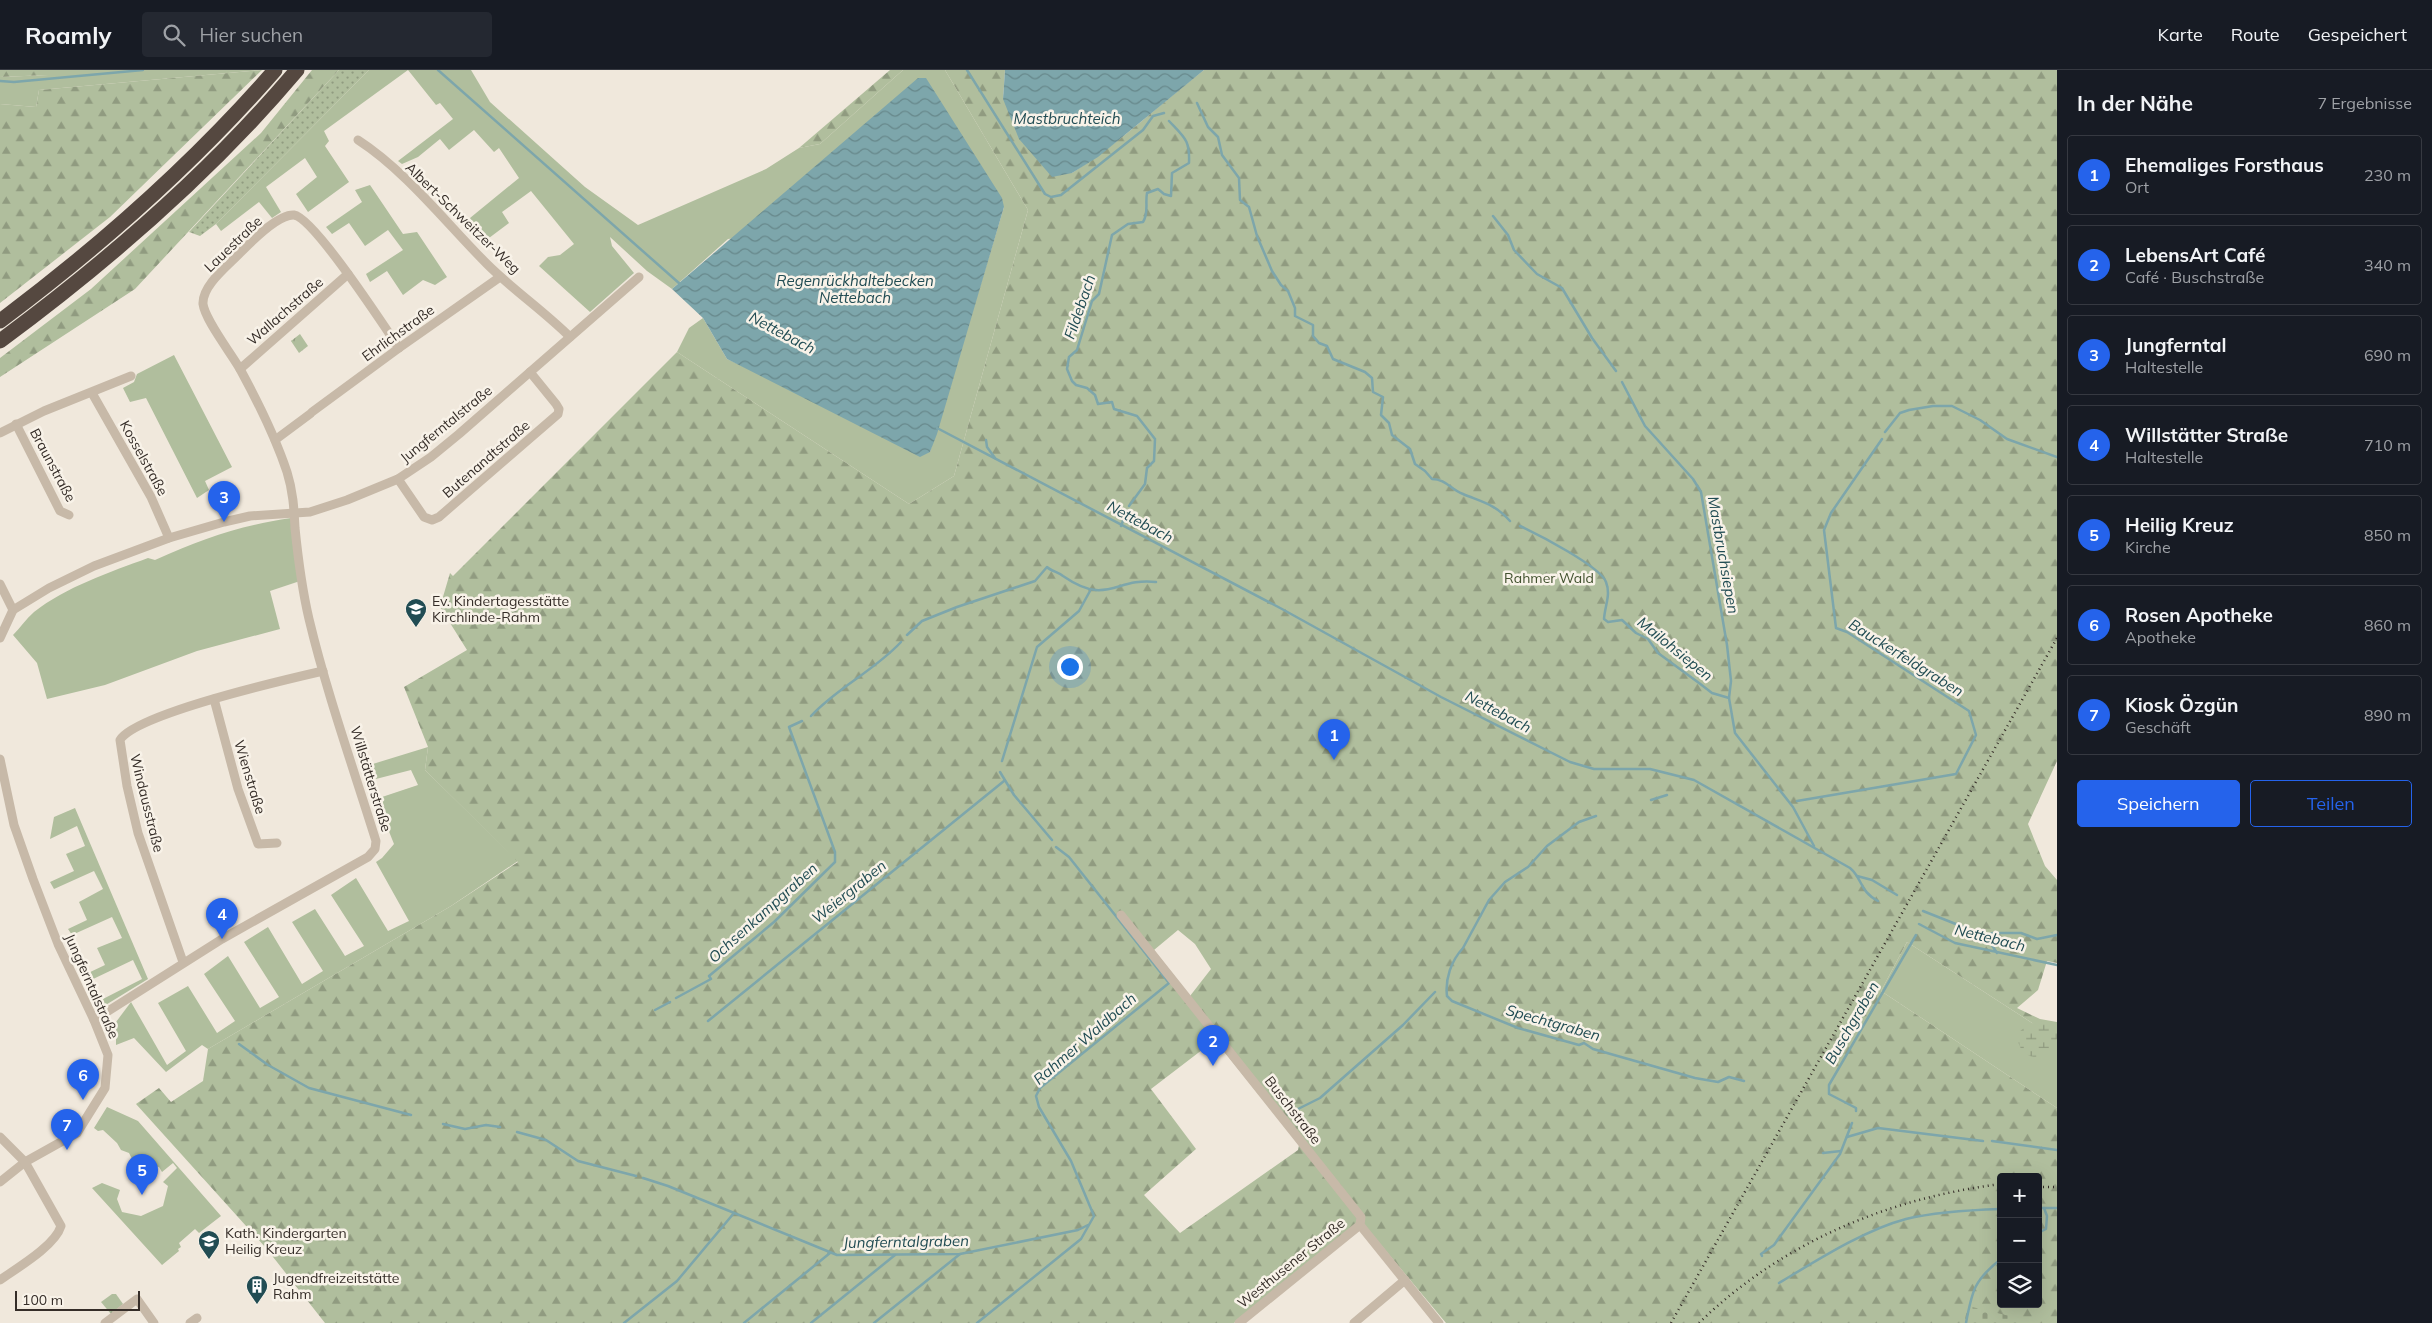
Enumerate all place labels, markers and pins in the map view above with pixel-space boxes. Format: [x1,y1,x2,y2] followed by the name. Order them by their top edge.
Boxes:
[208,481,240,522] pin: 3
[432,592,569,626] place label: Ev. Kindertagesstätte Kirchlinde-Rahm
[404,597,428,628] school or university icon: Ev. Kindertagesstätte Kirchlinde-Rahm
[1318,719,1350,760] pin: 1
[206,898,238,939] pin: 4
[1197,1025,1229,1066] pin: 2
[67,1059,99,1100] pin: 6
[51,1109,83,1150] pin: 7
[126,1154,158,1195] pin: 5
[225,1224,347,1258] place label: Kath. Kindergarten Heilig Kreuz
[197,1229,221,1260] school or university icon: Kath. Kindergarten Heilig Kreuz
[273,1269,399,1303] place label: Jugendfreizeitstätte Rahm
[245,1274,269,1305] building icon: Jugendfreizeitstätte Rahm

